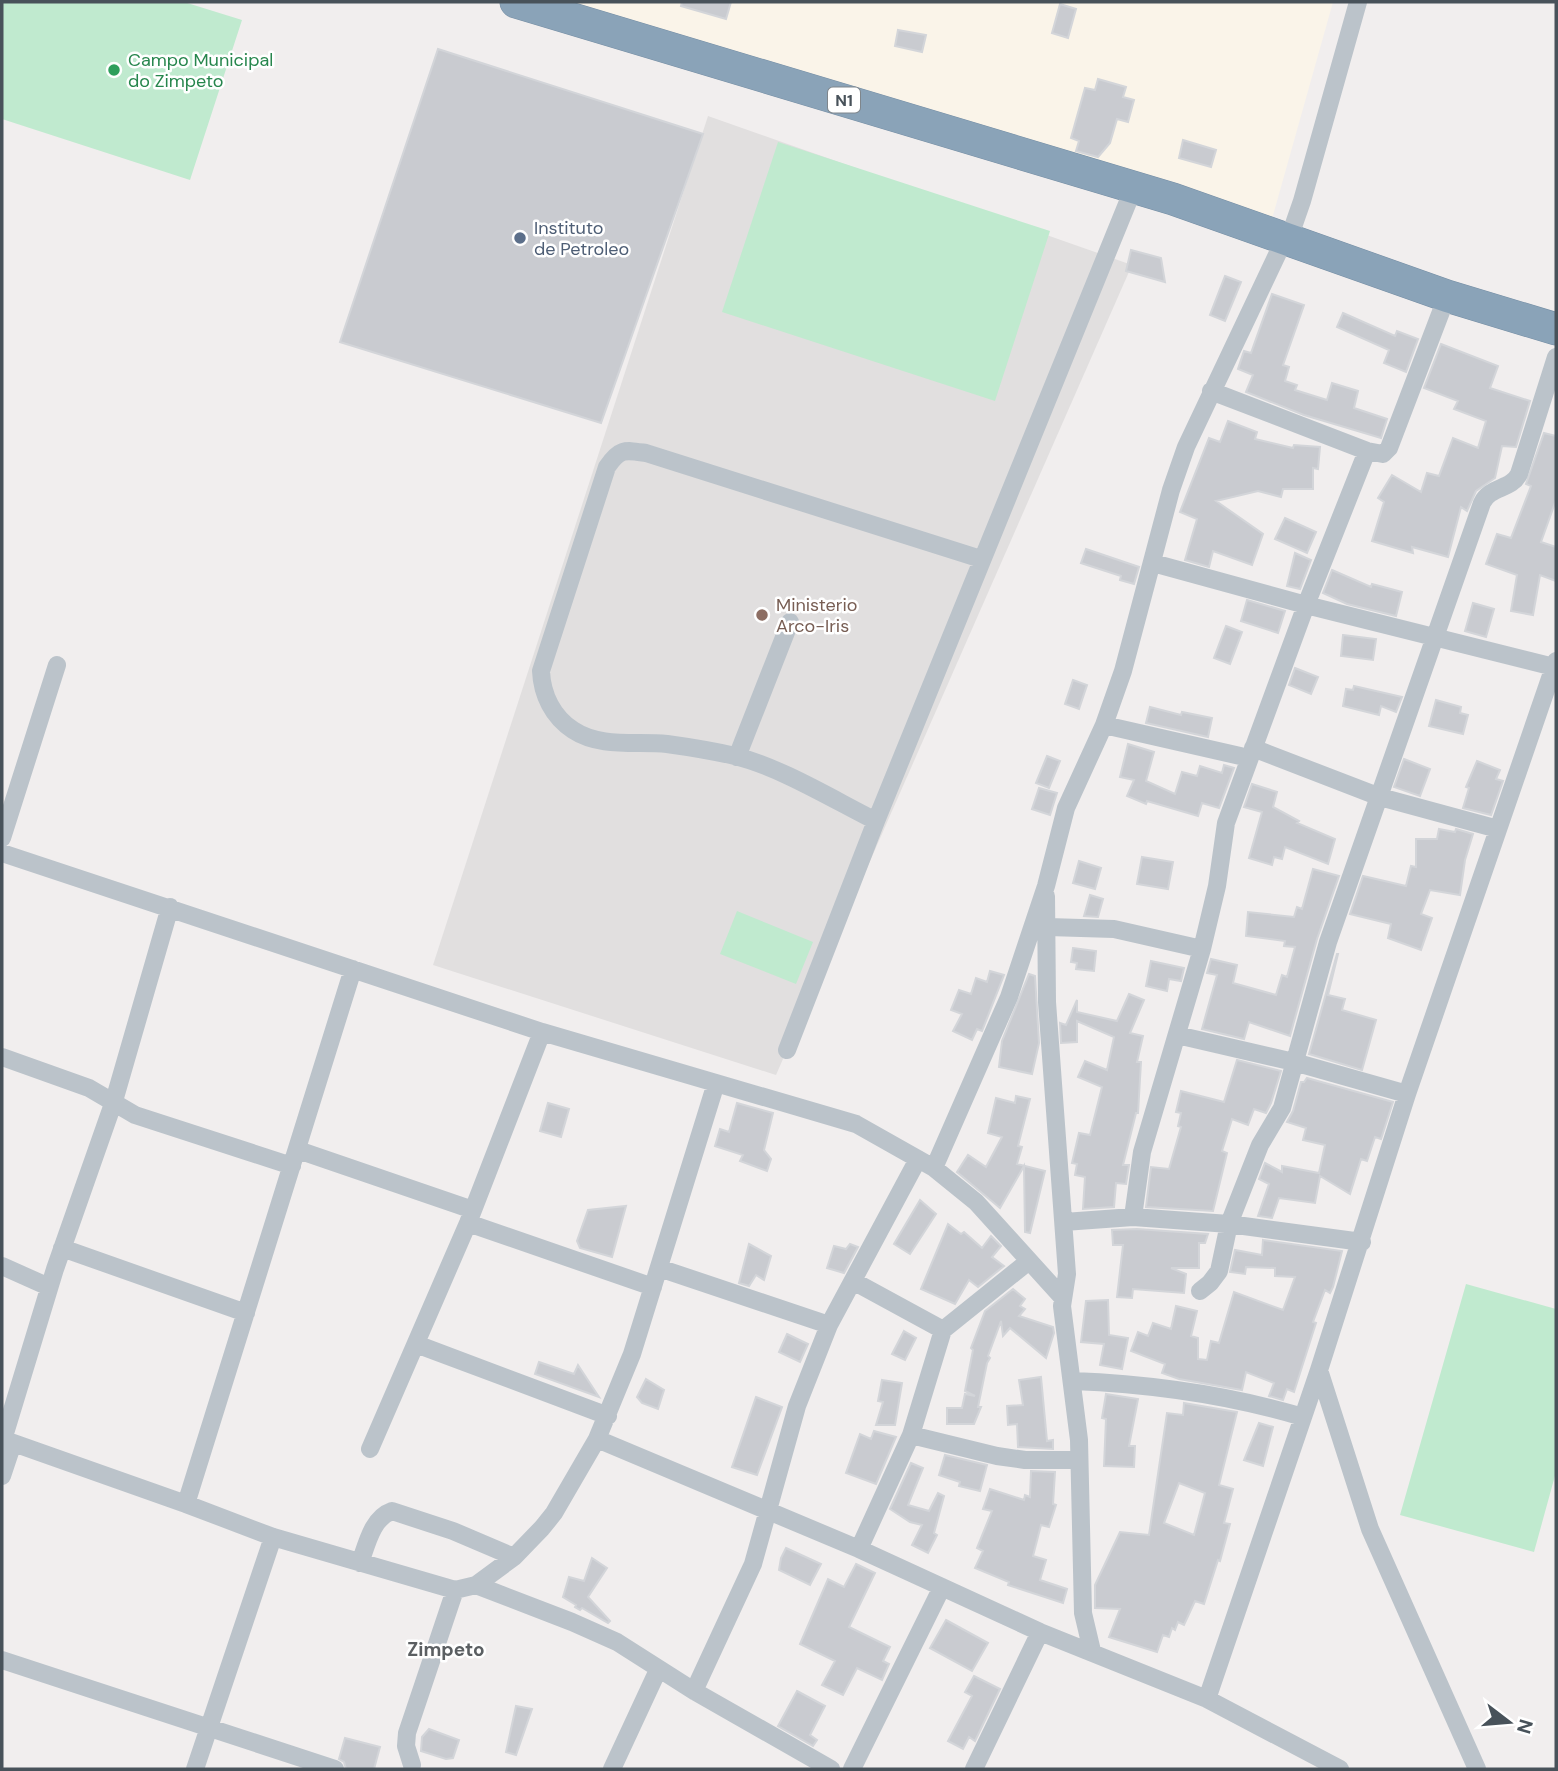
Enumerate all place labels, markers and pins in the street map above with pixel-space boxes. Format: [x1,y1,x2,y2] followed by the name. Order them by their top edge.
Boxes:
[128,48,273,93] place label: Campo Municipal do Zimpeto
[106,62,122,78] marker: Campo Municipal do Zimpeto
[534,216,629,261] place label: Instituto de Petroleo
[512,230,528,246] marker: Instituto de Petroleo
[776,593,857,638] place label: Ministerio Arco-Iris
[754,607,770,623] marker: Ministerio Arco-Iris

